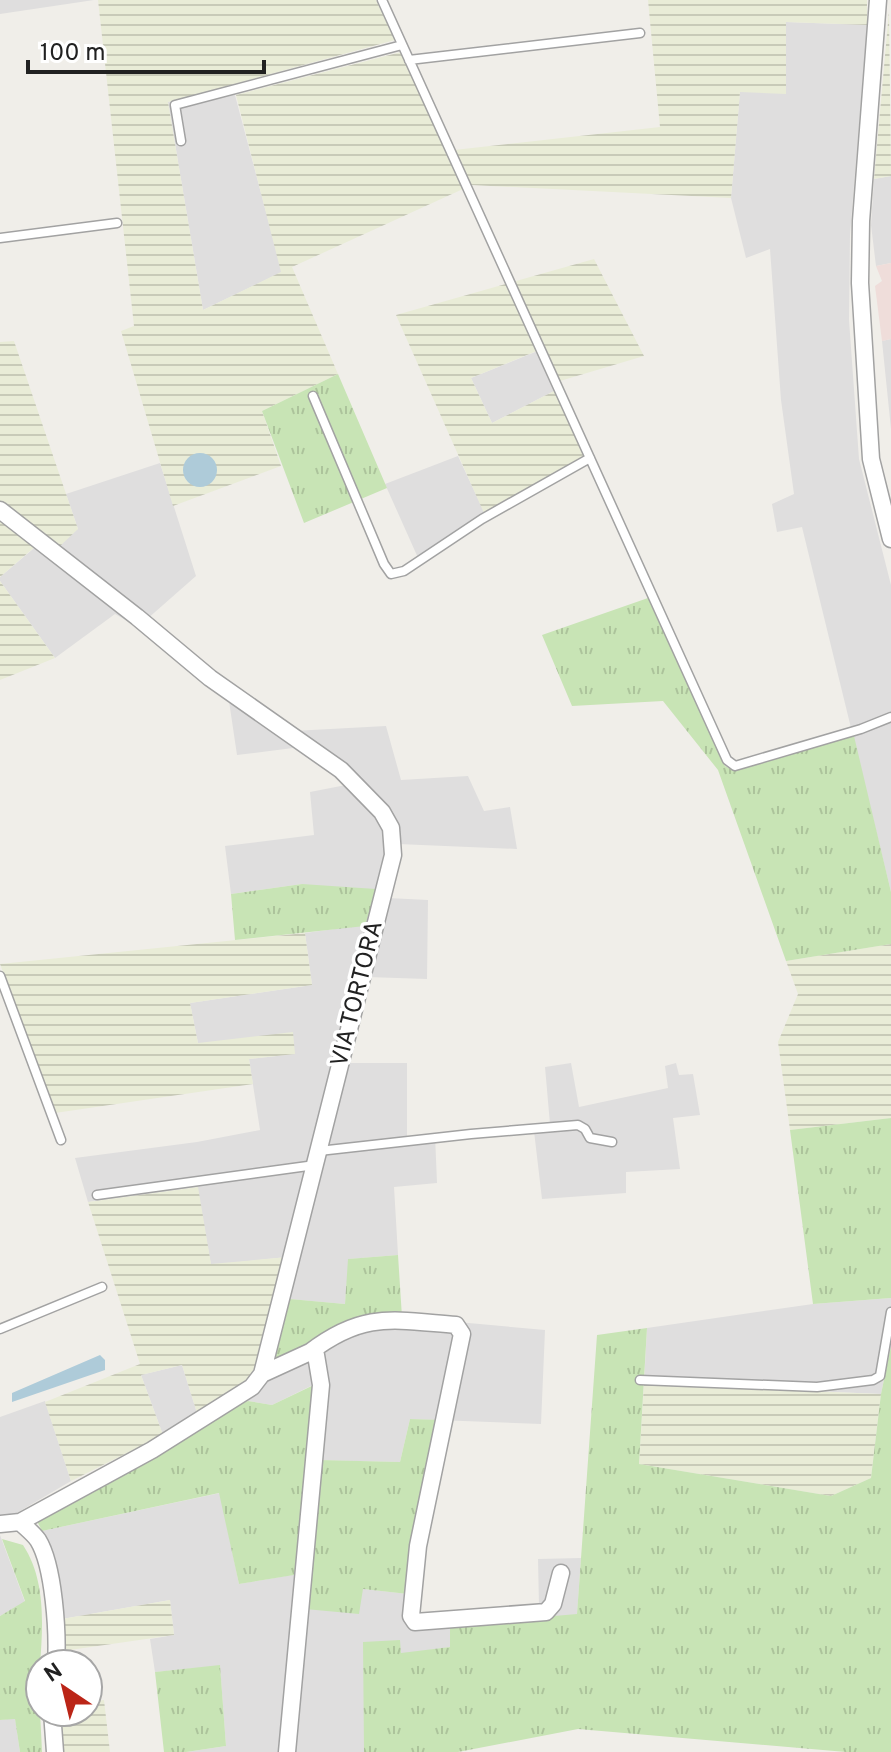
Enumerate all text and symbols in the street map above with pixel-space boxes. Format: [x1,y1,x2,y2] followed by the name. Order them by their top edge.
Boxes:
[28,24,264,74] scale bar
[40,39,106,69] text: 100 m
[325,918,391,1070] street label: VIA TORTORA
[24,1648,104,1728] north arrow
[40,1658,68,1689] text: N

